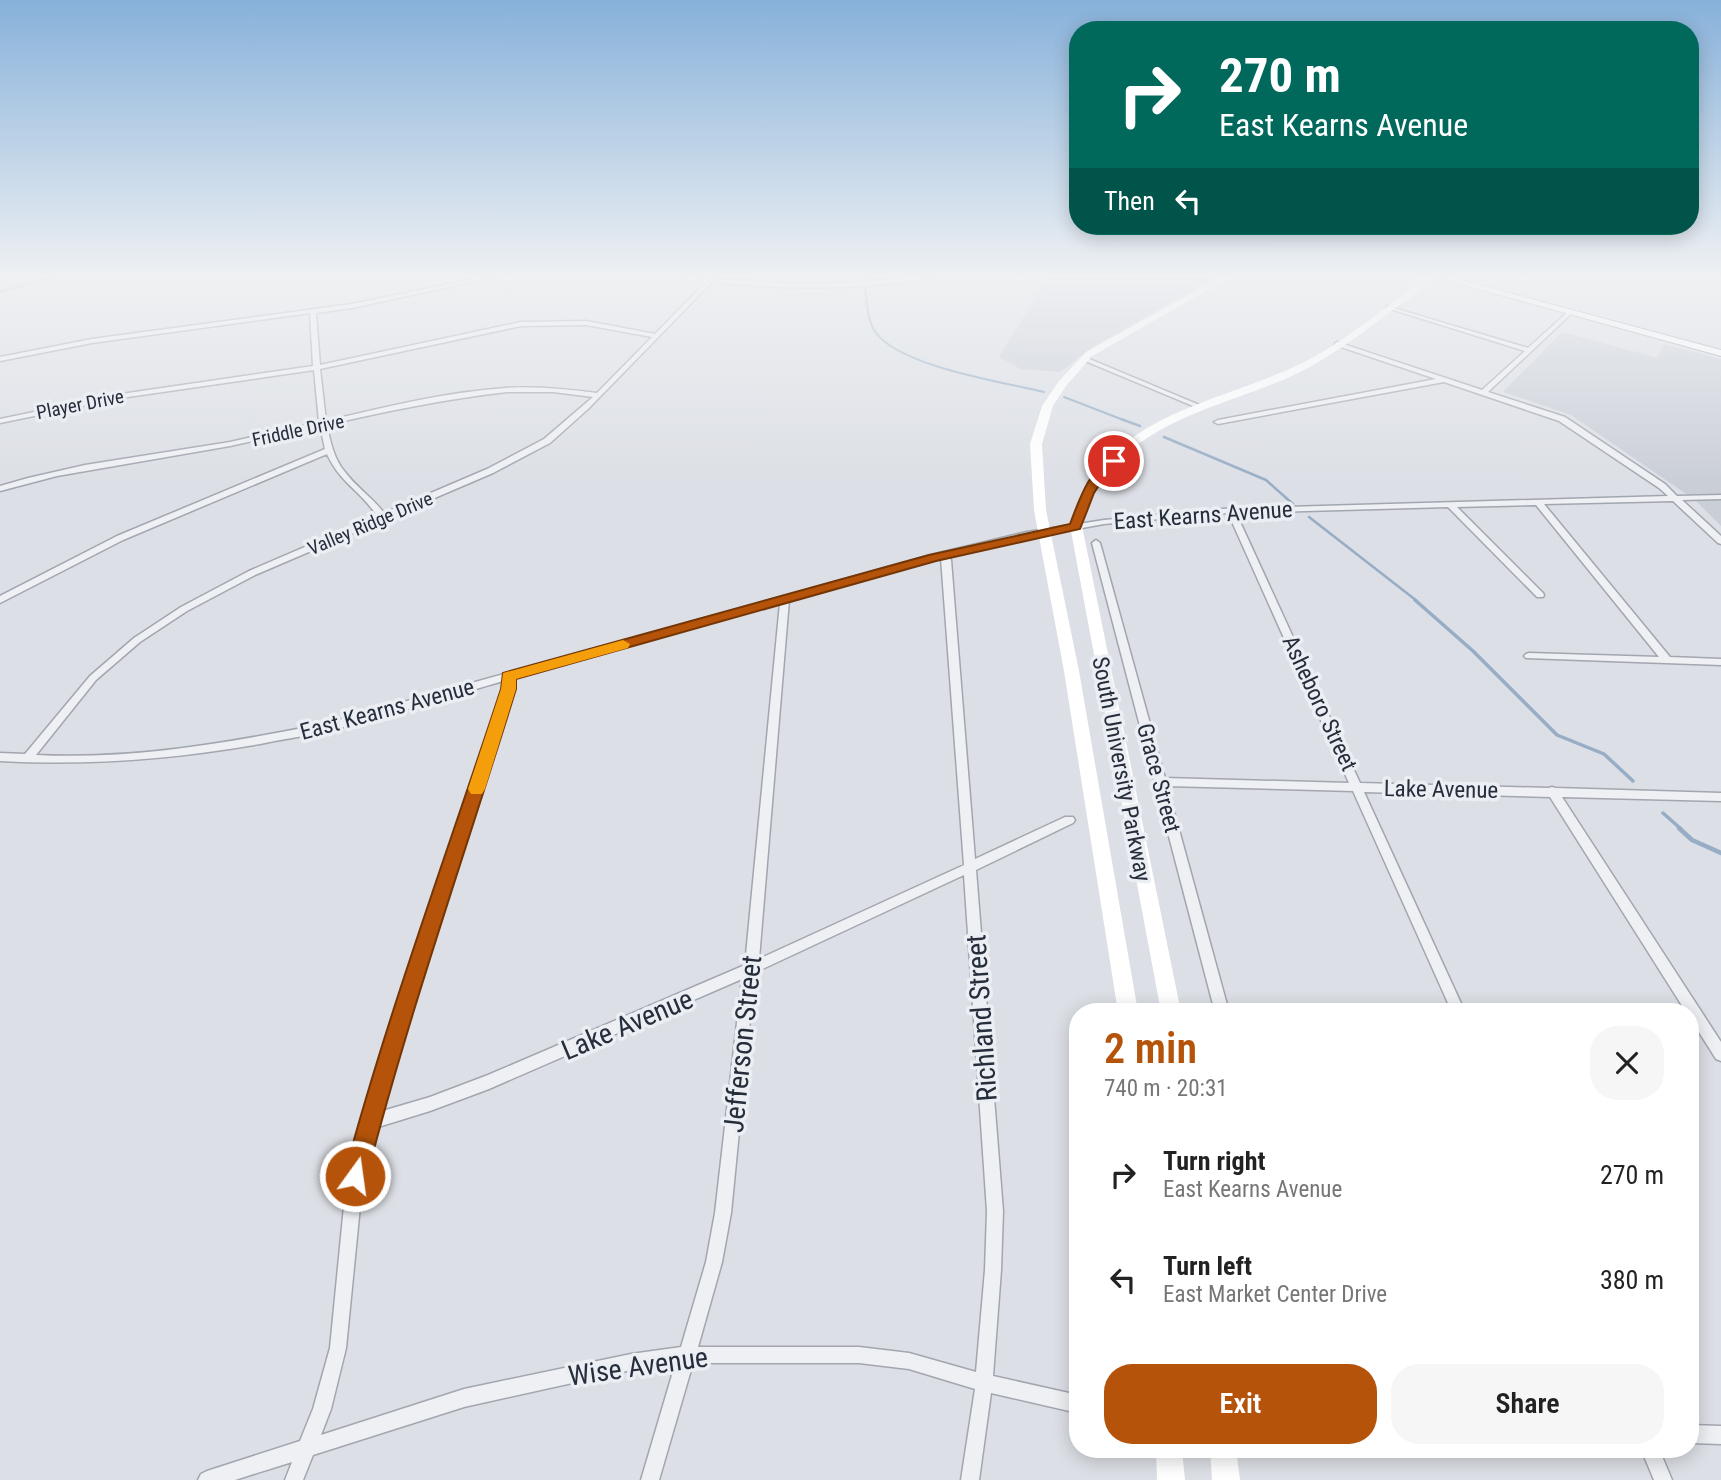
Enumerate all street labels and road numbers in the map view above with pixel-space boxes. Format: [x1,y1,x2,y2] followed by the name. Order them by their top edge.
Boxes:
[34,385,126,424] street label: Player Drive
[250,410,346,451] street label: Friddle Drive
[304,487,436,560] street label: Valley Ridge Drive
[1113,496,1293,535] street label: East Kearns Avenue
[1276,631,1363,775] street label: Asheboro Street
[1086,654,1157,884] street label: South University Parkway
[297,673,477,746] street label: East Kearns Avenue
[1131,721,1186,836] street label: Grace Street
[1384,775,1498,804] street label: Lake Avenue
[959,933,1004,1102] street label: Richland Street
[717,954,768,1134] street label: Jefferson Street
[557,982,698,1067] street label: Lake Avenue
[566,1340,710,1393] street label: Wise Avenue

